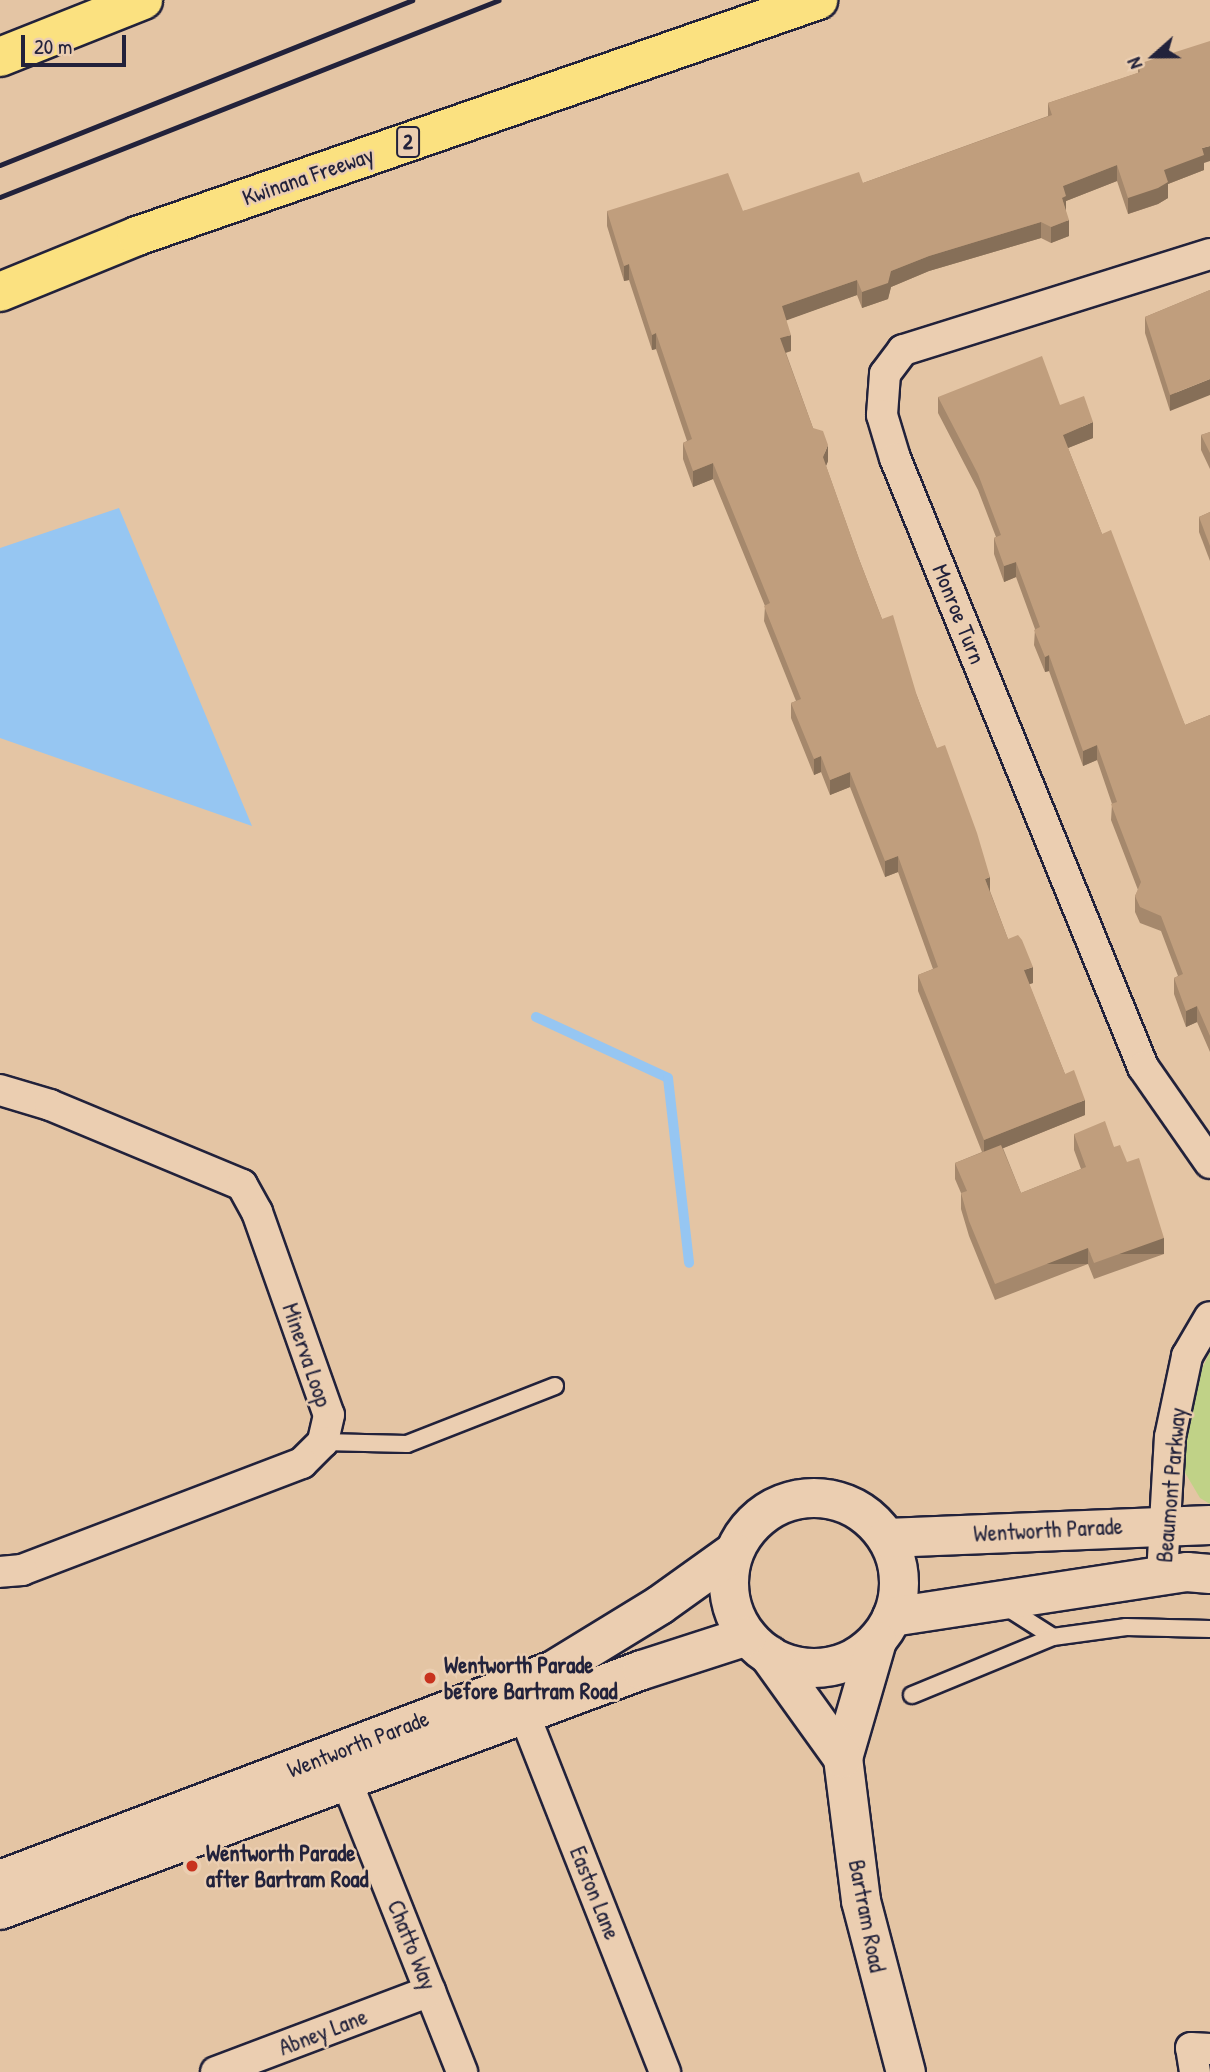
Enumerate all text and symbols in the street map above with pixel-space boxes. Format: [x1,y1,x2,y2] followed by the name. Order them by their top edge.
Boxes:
[24,21,130,65] scale bar
[1119,21,1189,91] north arrow
[34,32,72,61] text: 20 m
[1120,54,1148,73] text: N
[396,124,420,160] road number: 2
[239,141,377,211] street label: Kwinana Freeway
[927,560,991,668] street label: Monroe Turn
[276,1300,338,1410] street label: Minerva Loop
[1150,1406,1192,1564] street label: Beaumont Parkway
[973,1512,1123,1548] street label: Wentworth Parade
[444,1651,617,1705] place label: Wentworth Parade before Bartram Road
[422,1670,438,1686] marker: Wentworth Parade before Bartram Road
[283,1704,433,1784] street label: Wentworth Parade
[206,1839,368,1893] place label: Wentworth Parade after Bartram Road
[564,1842,626,1944] street label: Easton Lane
[843,1857,891,1975] street label: Bartram Road
[184,1858,200,1874] marker: Wentworth Parade after Bartram Road
[381,1896,443,1994] street label: Chatto Way
[275,2003,371,2061] street label: Abney Lane

